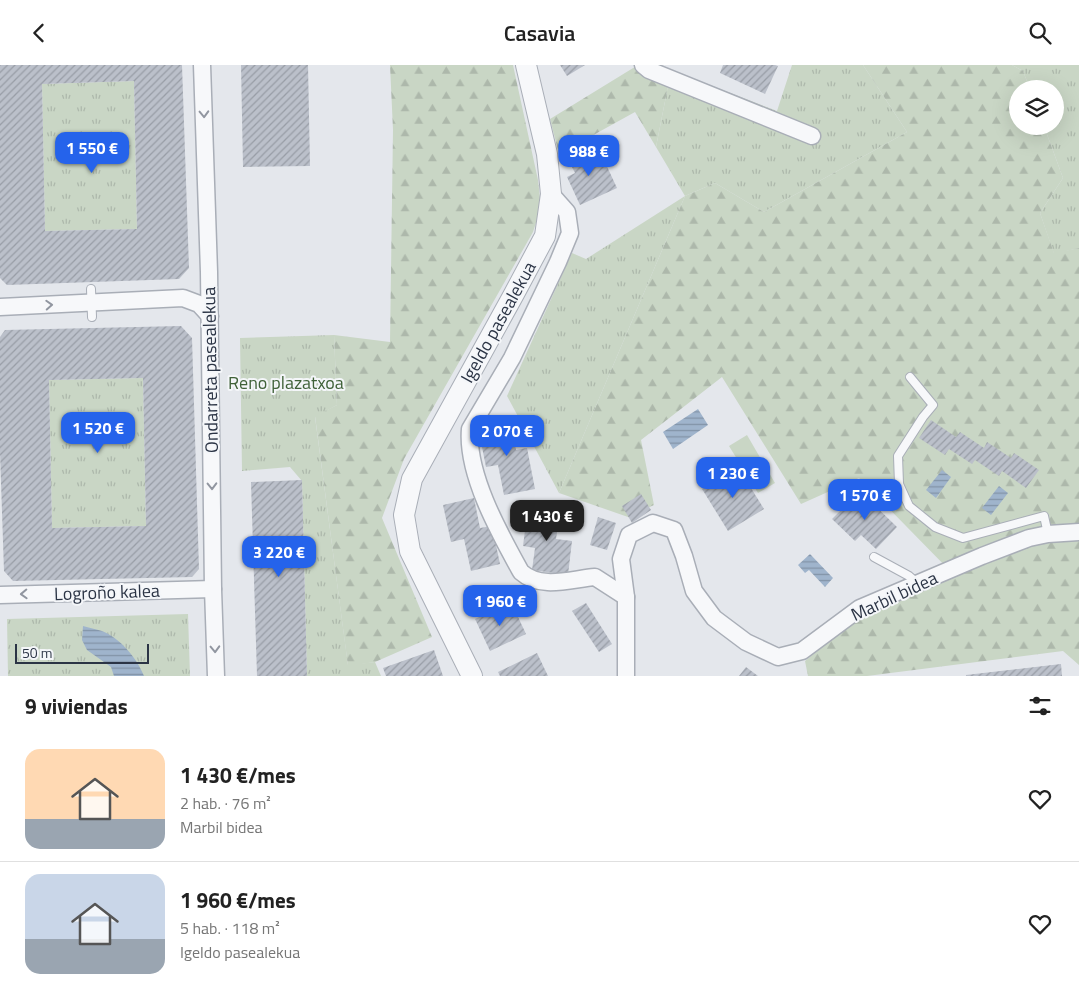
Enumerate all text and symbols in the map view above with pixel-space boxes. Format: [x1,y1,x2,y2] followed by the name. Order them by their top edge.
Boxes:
[504,16,575,50] text: Casavia
[25,19,53,47] icon: back
[1026,19,1054,47] icon: search
[1009,80,1064,135] map controls
[1009,80,1064,135] button: layers
[199,110,209,118] one-way arrow
[46,131,138,174] pin: 1 550 €
[554,135,624,177] pin: 988 €
[66,136,118,160] text: 1 550 €
[569,139,609,163] text: 988 €
[453,256,543,388] street label: Igeldo pasealekua
[195,287,225,453] street label: Ondarreta pasealekua
[45,299,53,310] one-way arrow
[228,369,344,396] park label: Reno plazatxoa
[52,411,144,454] pin: 1 520 €
[461,415,553,457] pin: 2 070 €
[72,416,124,440] text: 1 520 €
[481,419,533,443] text: 2 070 €
[687,457,779,499] pin: 1 230 €
[707,461,759,485] text: 1 230 €
[819,479,911,521] pin: 1 570 €
[207,482,217,490] one-way arrow
[839,483,891,507] text: 1 570 €
[501,499,593,542] pin: 1 430 €
[521,504,573,528] text: 1 430 €
[233,535,325,578] pin: 3 220 €
[253,540,305,564] text: 3 220 €
[846,564,942,628] street label: Marbil bidea
[54,577,160,607] street label: Logroño kalea
[454,585,546,627] pin: 1 960 €
[20,589,28,600] one-way arrow
[474,589,526,613] text: 1 960 €
[15,641,149,664] scale bar
[22,642,52,663] text: 50 m
[210,645,220,653] one-way arrow
[25,690,128,722] text: 9 viviendas
[1026,692,1054,720] icon: filters
[180,759,296,791] text: 1 430 €/mes
[65,769,125,829] icon: home
[1026,785,1054,813] icon: heart
[180,791,271,815] text: 2 hab. · 76 m²
[180,815,263,839] text: Marbil bidea
[180,884,296,916] text: 1 960 €/mes
[65,894,125,954] icon: home
[1026,910,1054,938] icon: heart
[180,916,280,940] text: 5 hab. · 118 m²
[180,940,300,964] text: Igeldo pasealekua

